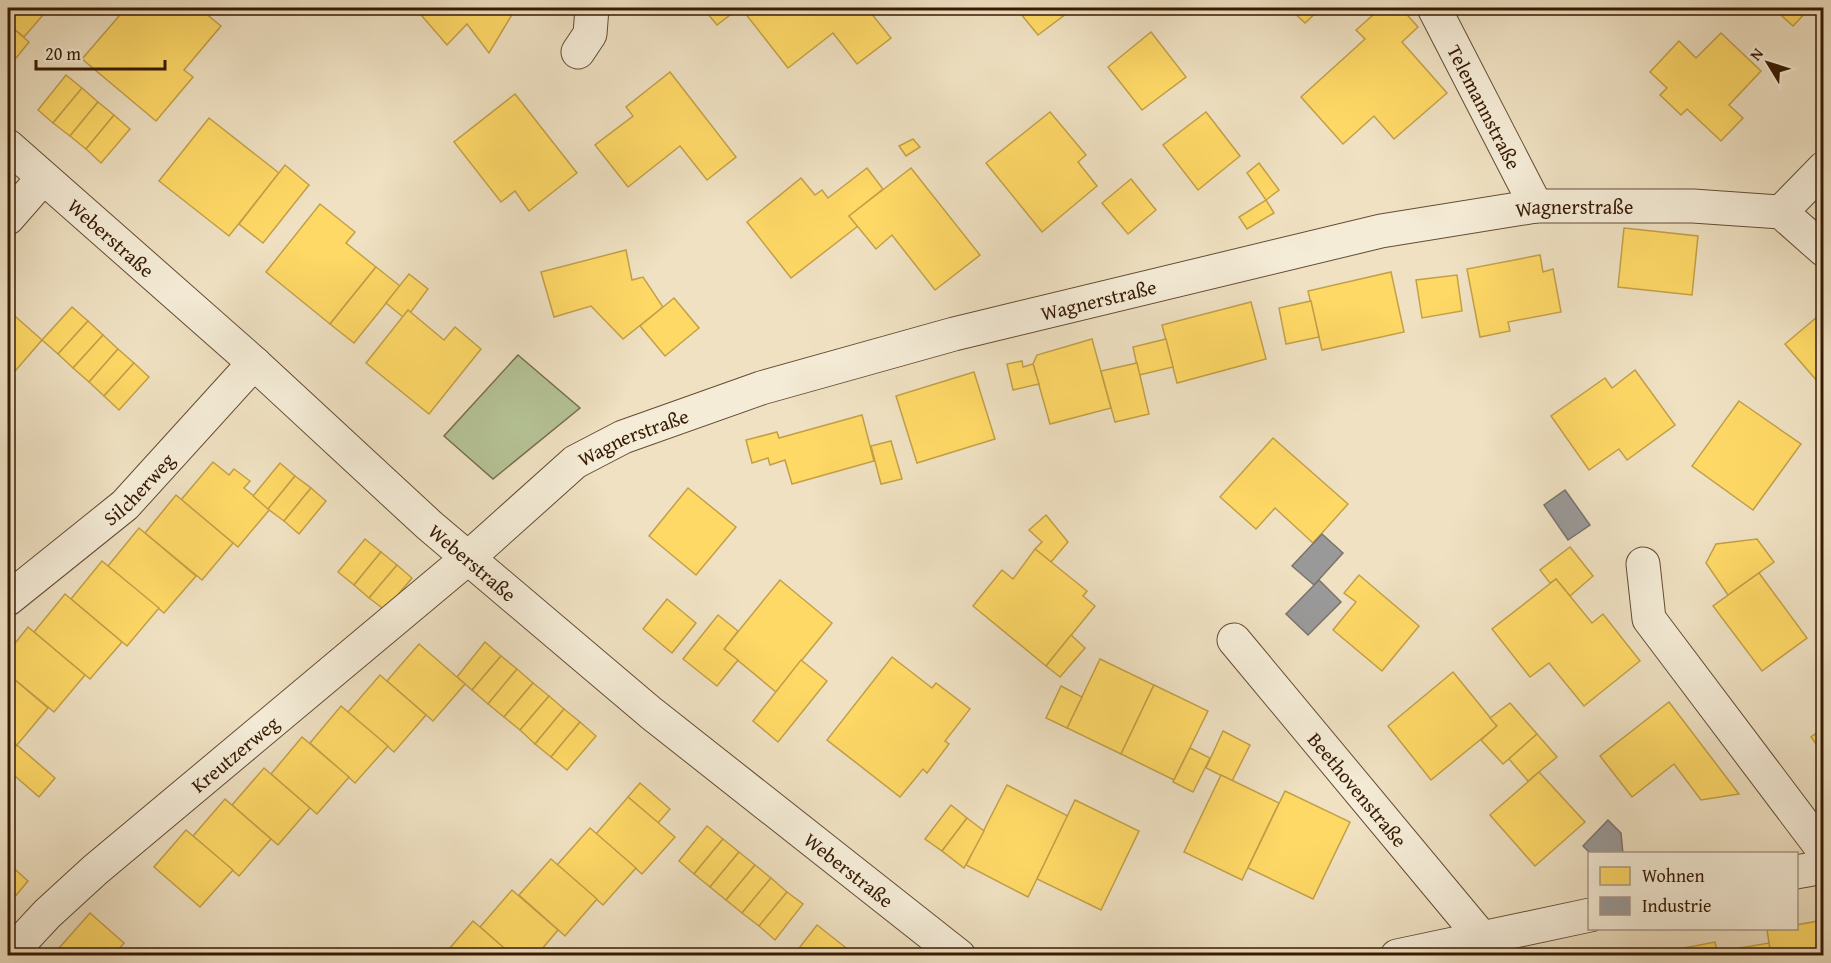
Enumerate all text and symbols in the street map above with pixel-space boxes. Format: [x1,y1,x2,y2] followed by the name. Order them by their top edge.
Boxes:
[36,33,165,71] scale bar
[1738,33,1798,93] north arrow
[1441,39,1529,174] street label: Telemannstraße
[45,40,81,67] text: 20 m
[1743,42,1769,65] text: N
[62,191,161,284] street label: Weberstraße
[1513,192,1633,224] street label: Wagnerstraße
[1038,271,1159,327] street label: Wagnerstraße
[572,400,692,473] street label: Wagnerstraße
[97,446,181,532] street label: Silcherweg
[423,516,523,608] street label: Weberstraße
[184,708,285,799] street label: Kreutzerweg
[1302,725,1415,853] street label: Beethovenstraße
[798,825,900,914] street label: Weberstraße
[1588,852,1798,930] legend
[1642,862,1705,889] text: Wohnen
[1642,892,1711,919] text: Industrie

